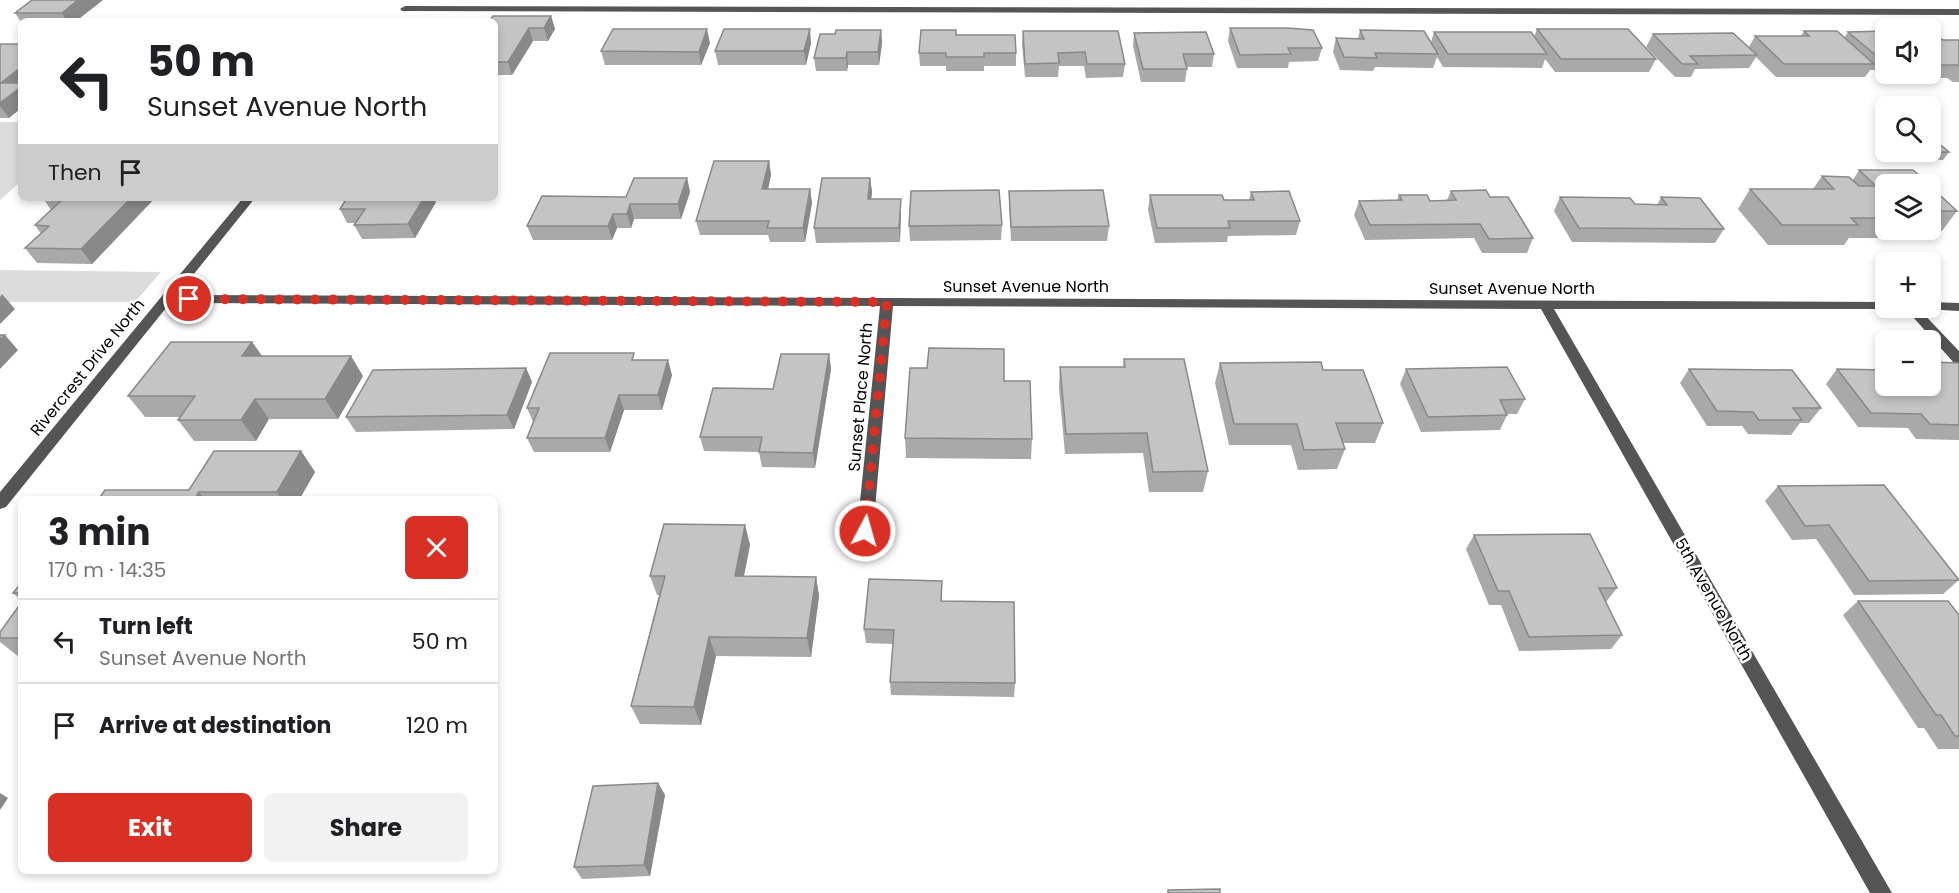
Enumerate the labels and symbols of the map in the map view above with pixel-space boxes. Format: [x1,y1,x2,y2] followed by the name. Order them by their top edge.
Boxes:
[163,273,214,324] pin
[943,275,1109,298] street label: Sunset Avenue North
[1429,277,1595,300] street label: Sunset Avenue North
[25,294,150,441] street label: Rivercrest Drive North
[843,321,878,473] street label: Sunset Place North
[833,499,897,563] position arrow
[1669,534,1758,665] street label: 5th Avenue North

